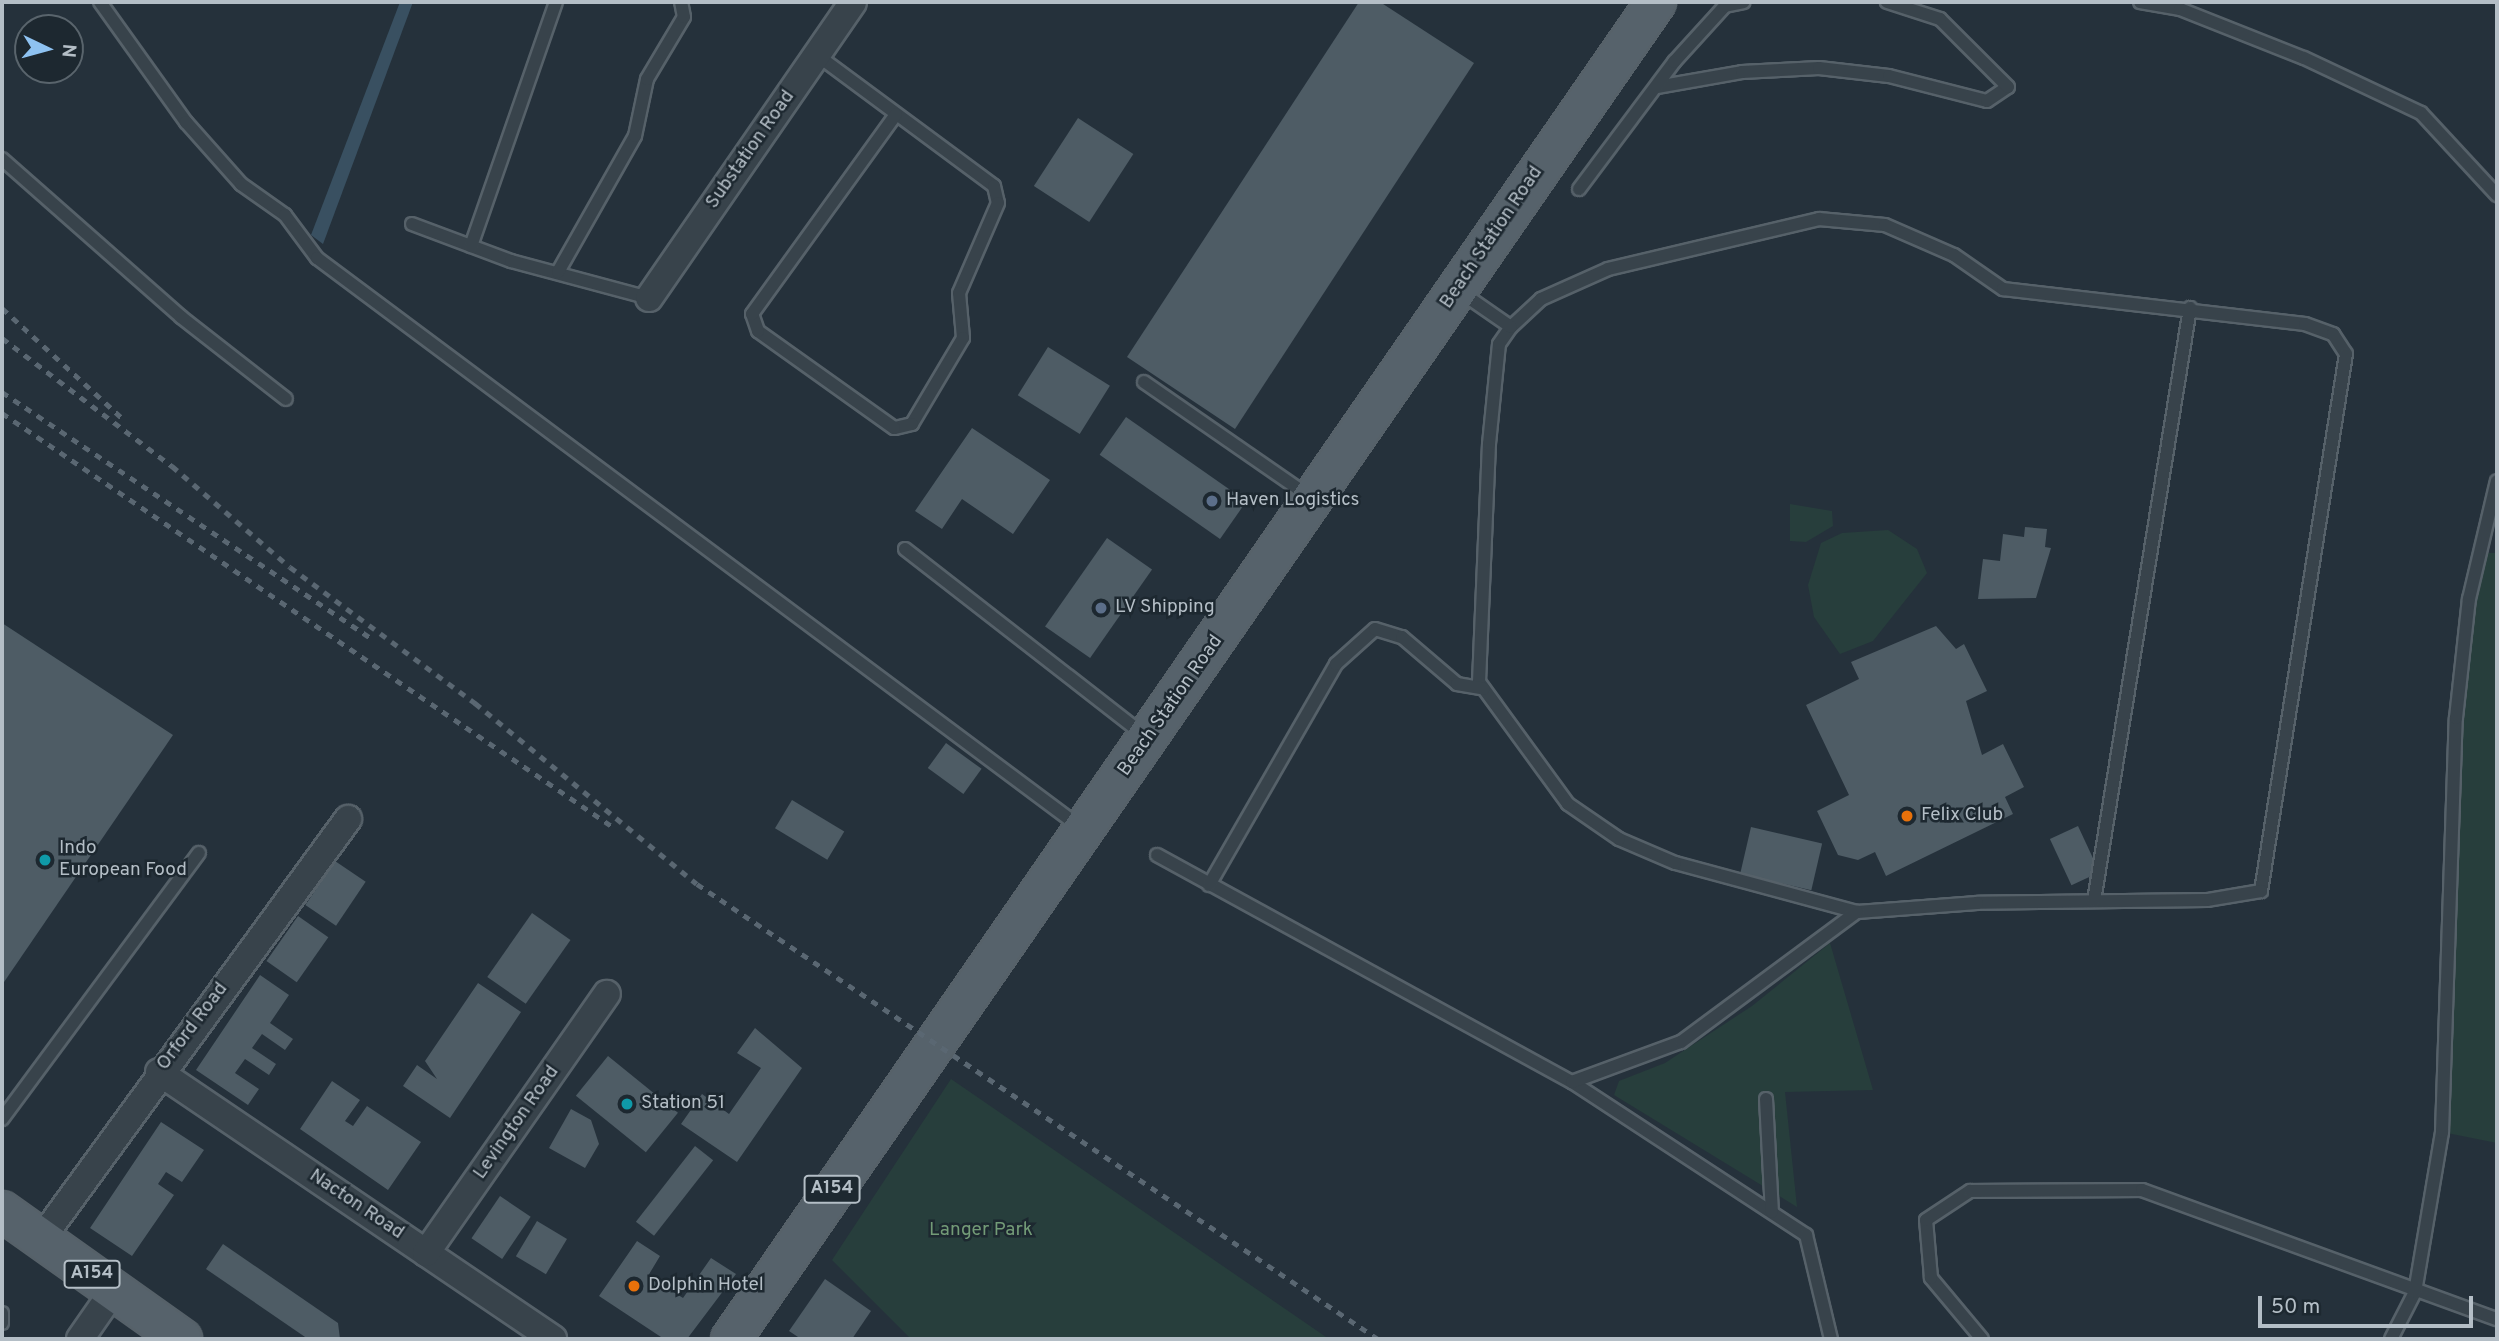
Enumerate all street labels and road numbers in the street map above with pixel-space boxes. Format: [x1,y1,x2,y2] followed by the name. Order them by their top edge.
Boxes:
[702,86,800,214] street label: Substation Road
[1436,162,1548,314] street label: Beach Station Road
[1114,631,1228,781] street label: Beach Station Road
[153,979,233,1075] street label: Orford Road
[469,1062,565,1184] street label: Levington Road
[304,1165,408,1245] street label: Nacton Road
[802,1174,862,1204] road number: A154
[62,1260,122,1288] road number: A154

